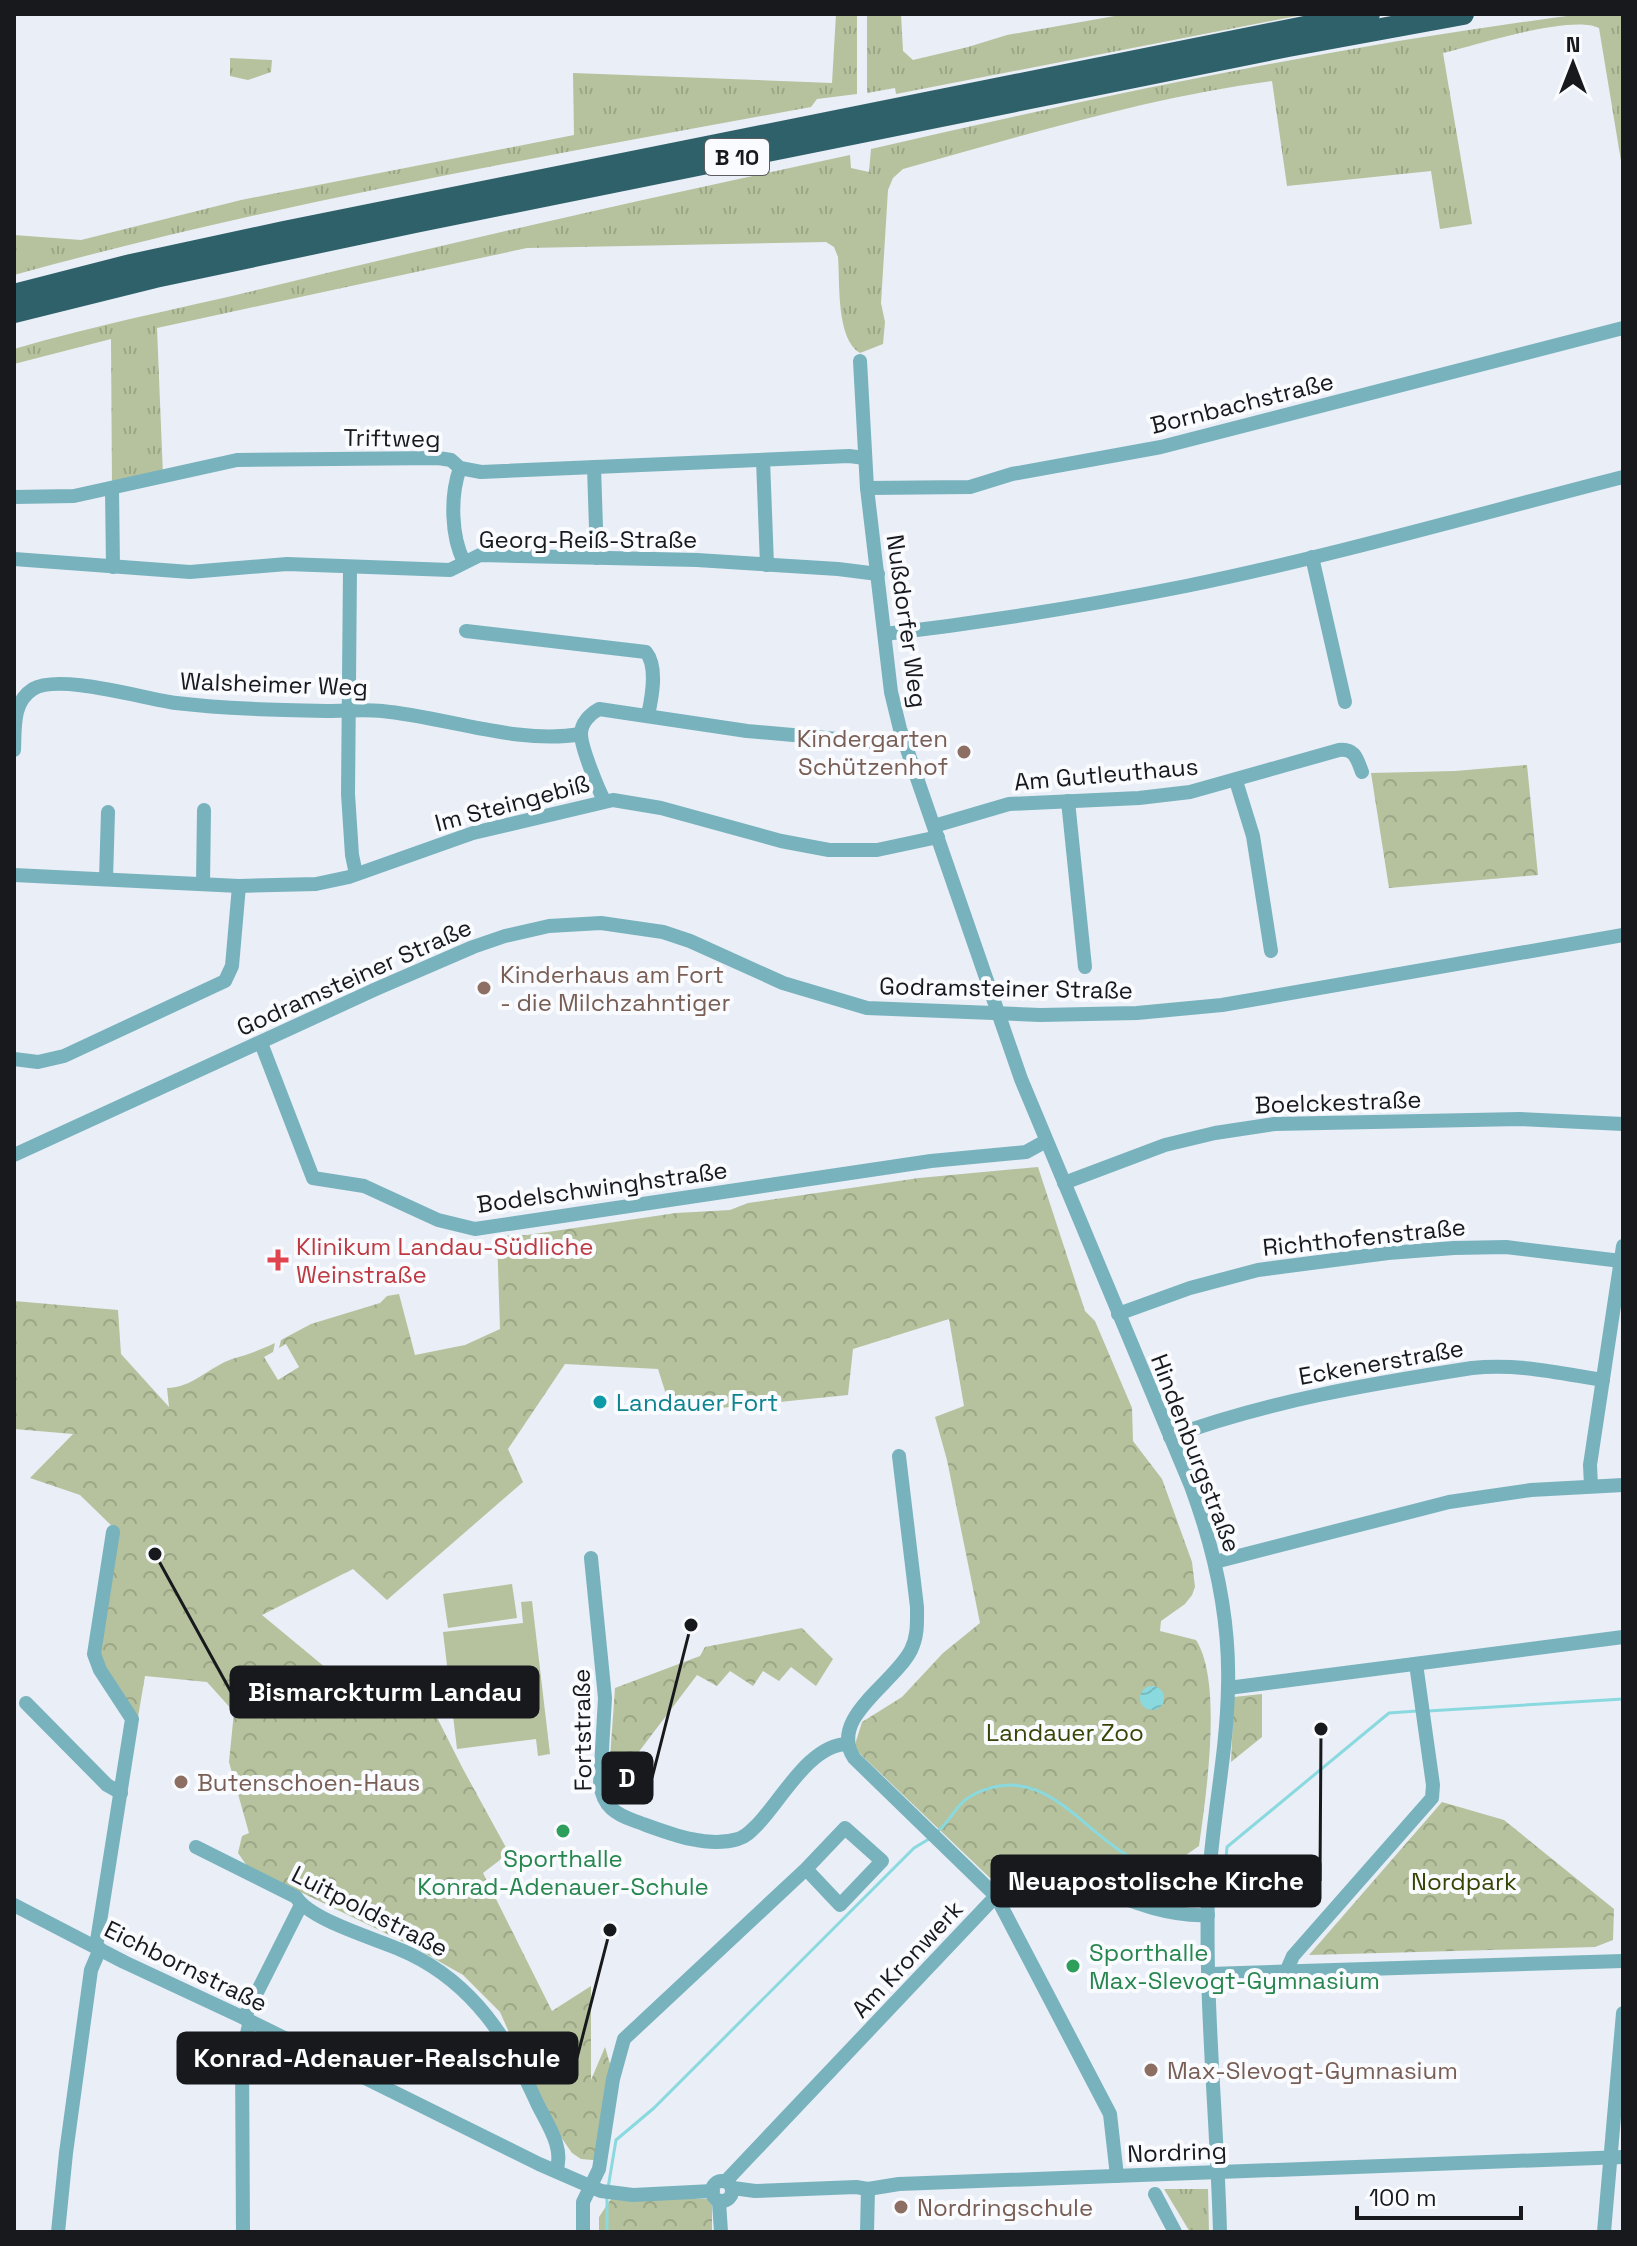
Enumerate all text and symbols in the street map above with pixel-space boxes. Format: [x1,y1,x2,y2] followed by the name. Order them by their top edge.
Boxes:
[1533,24,1613,104] north arrow
[1566,30,1580,58] text: N
[705,139,769,175] road number: B 10
[1147,365,1337,441] street label: Bornbachstraße
[343,422,441,454] street label: Triftweg
[479,524,697,555] street label: Georg-Reiß-Straße
[880,532,934,710] street label: Nußdorfer Weg
[179,665,369,703] street label: Walsheimer Weg
[797,723,948,782] place label: Kindergarten Schützenhof
[955,743,973,761] marker: Kindergarten Schützenhof
[1013,751,1199,797] street label: Am Gutleuthaus
[431,767,593,839] street label: Im Steingebiß
[232,911,476,1043] street label: Godramsteiner Straße
[500,959,731,1018] place label: Kinderhaus am Fort - die Milchzahntiger
[879,970,1133,1006] street label: Godramsteiner Straße
[475,979,493,997] marker: Kinderhaus am Fort - die Milchzahntiger
[1254,1084,1422,1120] street label: Boelckestraße
[475,1154,729,1220] street label: Bodelschwinghstraße
[1261,1211,1467,1263] street label: Richthofenstraße
[296,1231,593,1290] place label: Klinikum Landau-Südliche Weinstraße
[267,1249,289,1271] marker: Klinikum Landau-Südliche Weinstraße
[1296,1332,1466,1392] street label: Eckenerstraße
[1144,1349,1248,1557] street label: Hindenburgstraße
[616,1387,778,1418] place label: Landauer Fort
[591,1393,609,1411] marker: Landauer Fort
[231,1667,538,1717] callout: Bismarckturm Landau
[565,1668,599,1792] street label: Fortstraße
[248,1675,522,1709] text: Bismarckturm Landau
[986,1717,1144,1748] park label: Landauer Zoo
[603,1753,652,1803] callout: D
[618,1761,636,1795] text: D
[197,1767,420,1798] place label: Butenschoen-Haus
[172,1773,190,1791] marker: Butenschoen-Haus
[554,1822,572,1840] marker: Sporthalle Konrad-Adenauer-Schule
[417,1843,709,1902] place label: Sporthalle Konrad-Adenauer-Schule
[992,1856,1320,1906] callout: Neuapostolische Kirche
[287,1858,453,1964] street label: Luitpoldstraße
[1008,1864,1304,1898] text: Neuapostolische Kirche
[1411,1866,1517,1897] park label: Nordpark
[845,1894,969,2024] street label: Am Kronwerk
[99,1913,273,2019] street label: Eichbornstraße
[1089,1937,1380,1996] place label: Sporthalle Max-Slevogt-Gymnasium
[1064,1957,1082,1975] marker: Sporthalle Max-Slevogt-Gymnasium
[178,2033,577,2083] callout: Konrad-Adenauer-Realschule
[193,2041,561,2075] text: Konrad-Adenauer-Realschule
[1167,2055,1458,2086] place label: Max-Slevogt-Gymnasium
[1142,2061,1160,2079] marker: Max-Slevogt-Gymnasium
[1127,2135,1227,2169] street label: Nordring
[1357,2170,1521,2220] scale bar
[1369,2182,1437,2213] text: 100 m
[917,2192,1093,2223] place label: Nordringschule
[892,2198,910,2216] marker: Nordringschule

